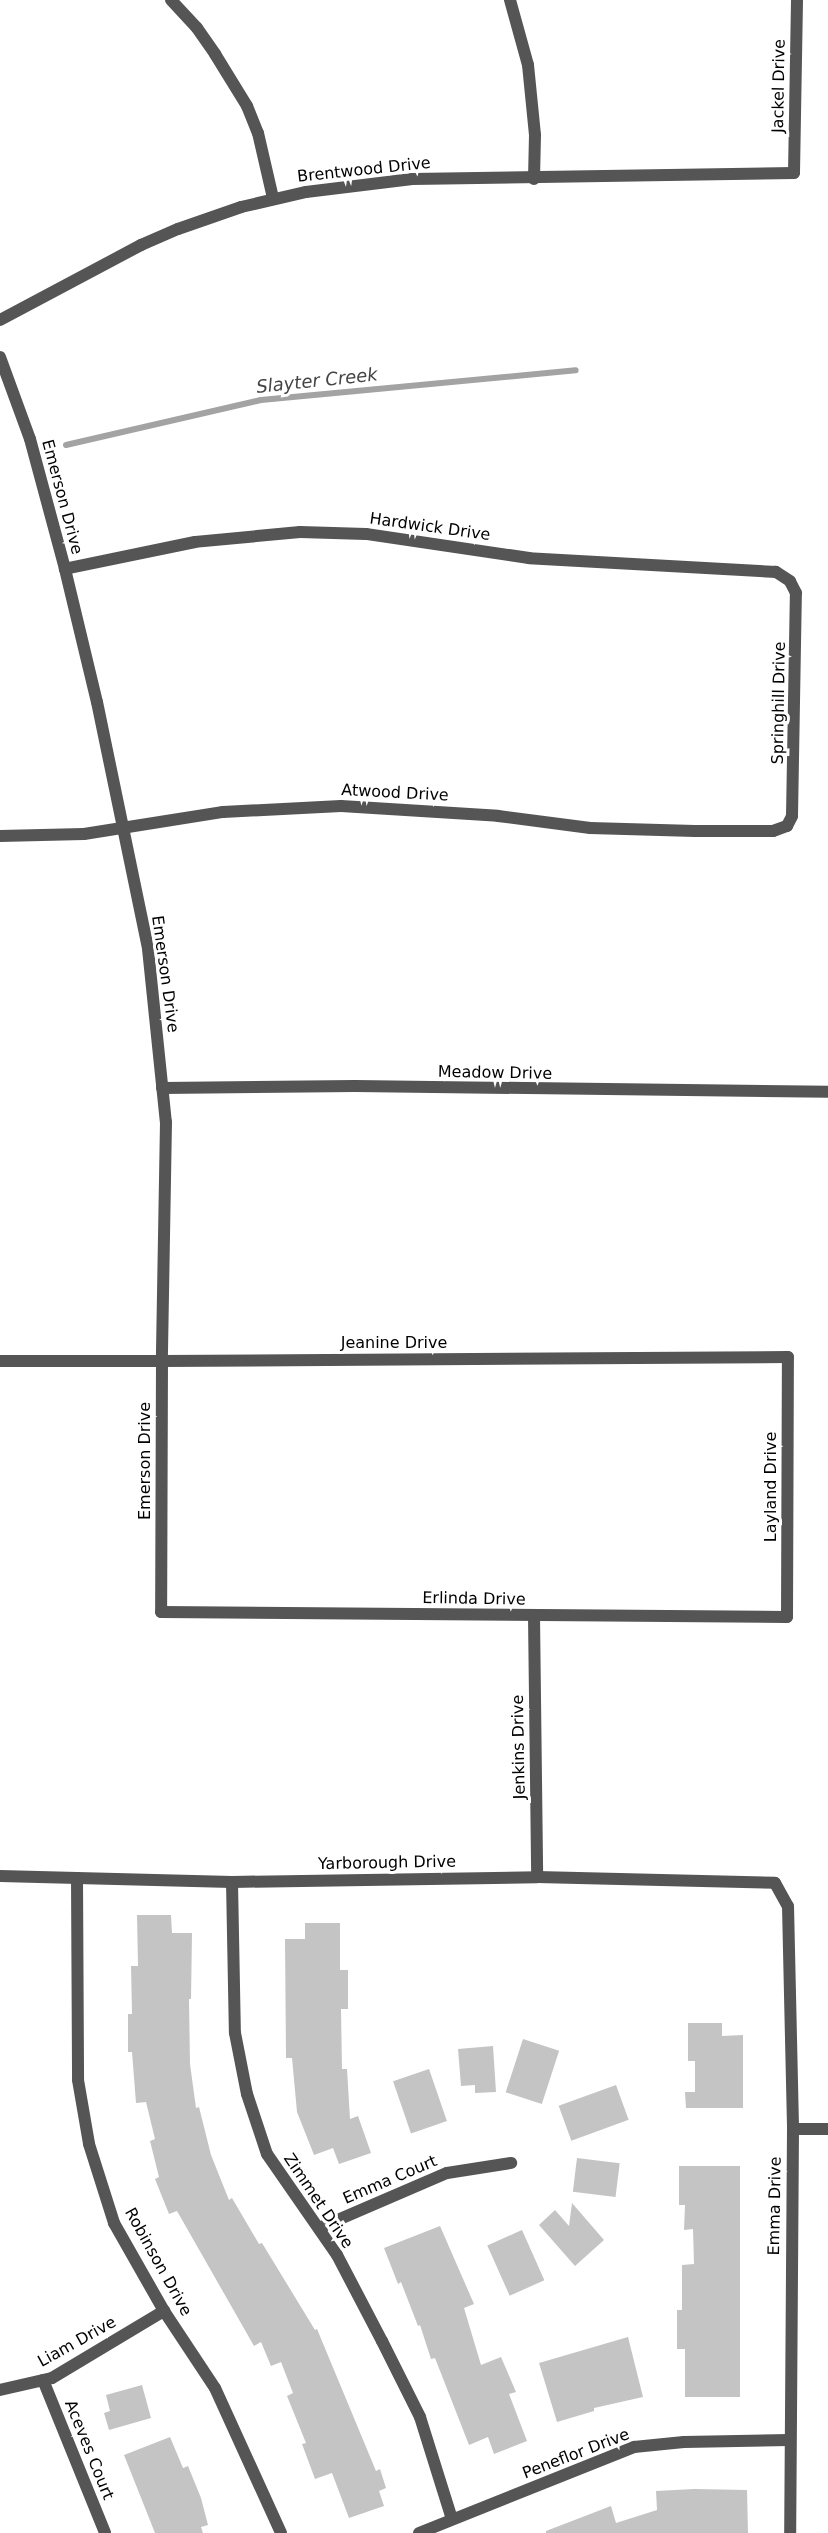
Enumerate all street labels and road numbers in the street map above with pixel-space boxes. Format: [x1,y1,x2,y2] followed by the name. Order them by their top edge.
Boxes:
[769,39,789,133] street label: Jackel Drive
[296,153,432,187] street label: Brentwood Drive
[37,437,87,557] street label: Emerson Drive
[368,509,492,545] street label: Hardwick Drive
[768,641,790,765] street label: Springhill Drive
[341,781,449,805] street label: Atwood Drive
[147,914,183,1034] street label: Emerson Drive
[438,1062,552,1084] street label: Meadow Drive
[341,1333,447,1353] street label: Jeanine Drive
[135,1402,155,1520] street label: Emerson Drive
[761,1432,781,1542] street label: Layland Drive
[422,1588,526,1610] street label: Erlinda Drive
[508,1695,530,1799] street label: Jenkins Drive
[318,1852,456,1874] street label: Yarborough Drive
[279,2150,357,2252] street label: Zimmet Drive
[340,2152,440,2208] street label: Emma Court
[765,2156,785,2256] street label: Emma Drive
[120,2204,196,2320] street label: Robinson Drive
[35,2313,119,2371] street label: Liam Drive
[60,2397,118,2503] street label: Aceves Court
[520,2425,632,2483] street label: Peneflor Drive

